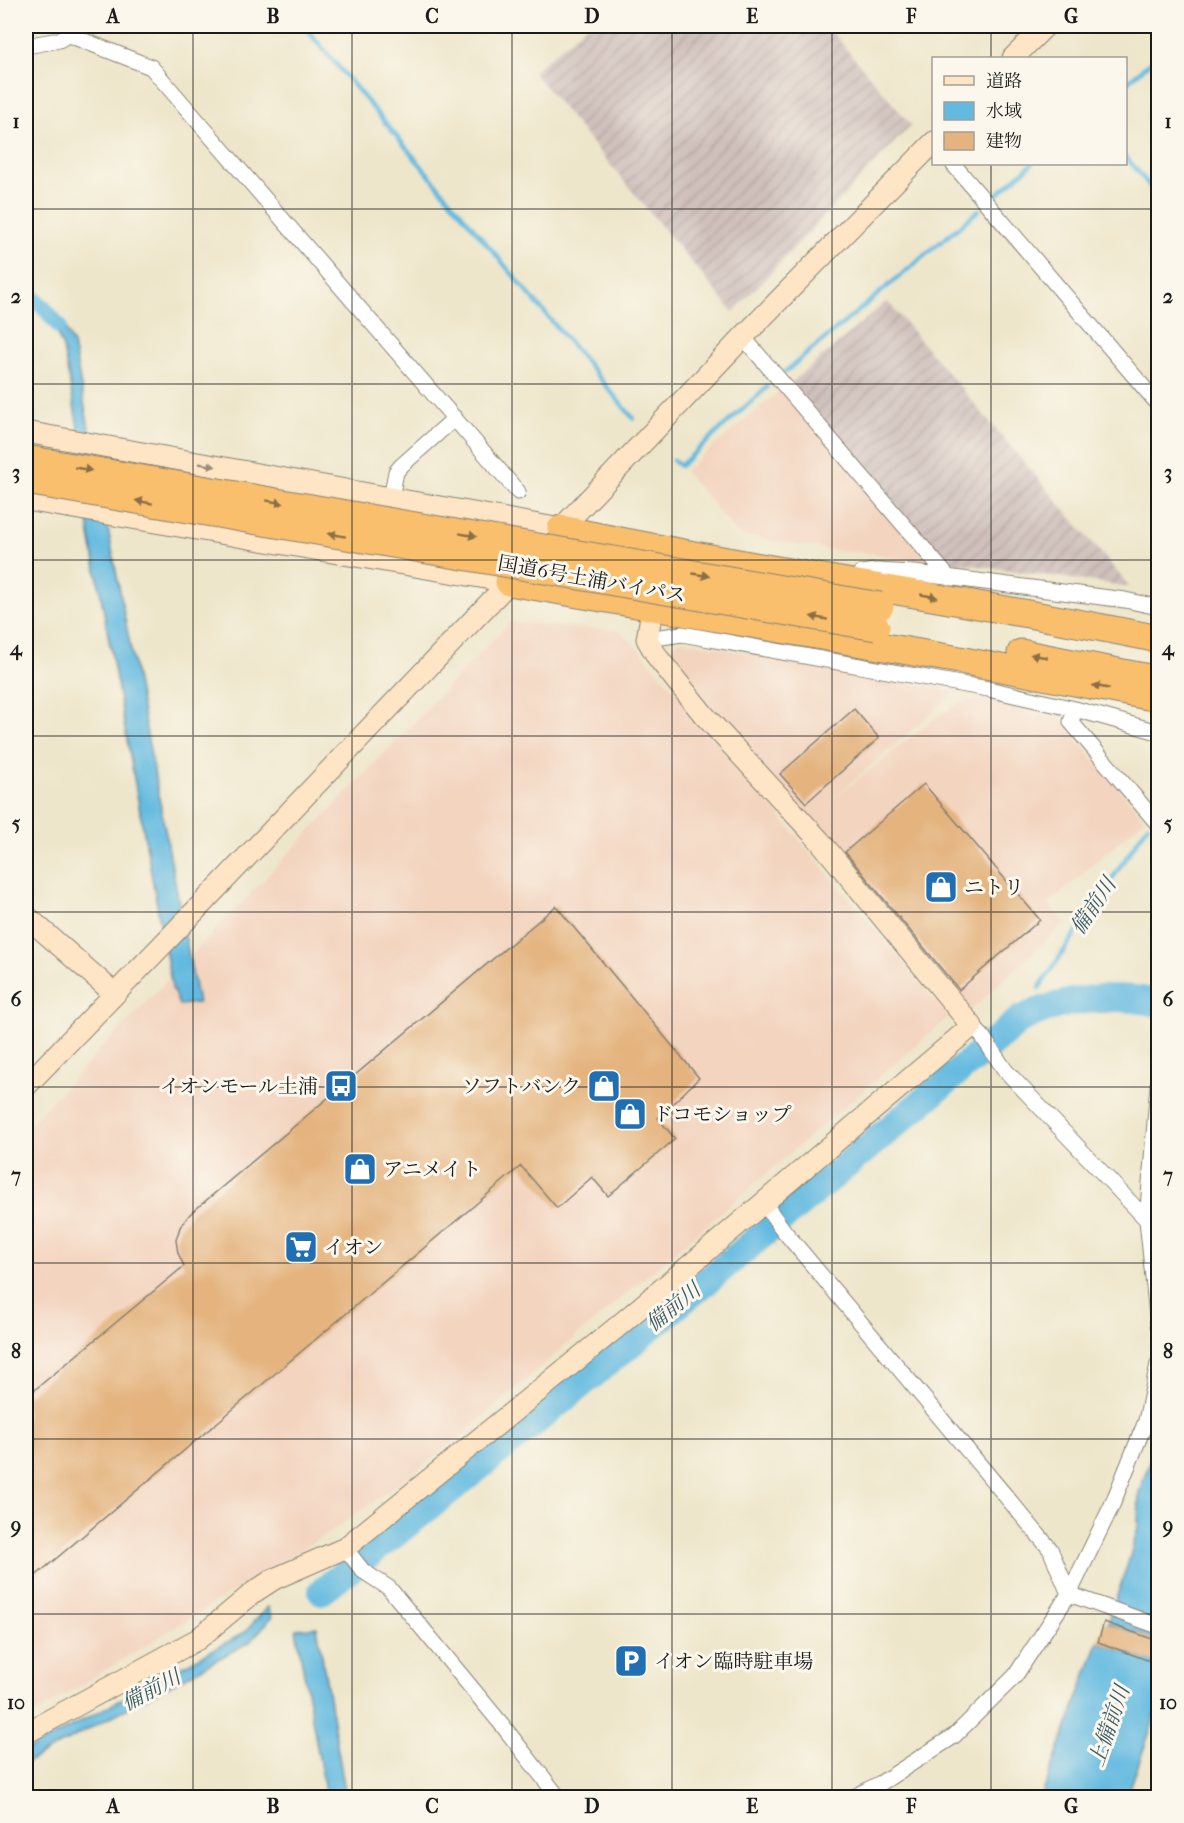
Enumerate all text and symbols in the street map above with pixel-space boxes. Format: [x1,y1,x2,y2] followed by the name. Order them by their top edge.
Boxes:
[105,5,121,28] text: A
[266,5,280,28] text: B
[425,5,439,28] text: C
[584,5,600,28] text: D
[746,5,758,28] text: E
[905,5,917,28] text: F
[1064,5,1078,28] text: G
[932,57,1127,165] legend
[986,71,1022,92] text: 道路
[986,101,1022,122] text: 水域
[12,110,20,133] text: 1
[1164,110,1172,133] text: 1
[986,131,1022,152] text: 建物
[11,285,21,308] text: 2
[1163,285,1173,308] text: 2
[12,461,20,484] text: 3
[197,461,216,470] one-way arrow
[1164,461,1172,484] text: 3
[74,465,93,474] one-way arrow
[135,497,154,506] one-way arrow
[266,498,285,507] one-way arrow
[327,530,346,539] one-way arrow
[458,531,477,540] one-way arrow
[496,552,688,607] street label: 国道6号土浦バイパス
[692,571,711,580] one-way arrow
[920,592,939,601] one-way arrow
[809,613,828,622] one-way arrow
[9,637,23,661] text: 4
[1161,637,1175,661] text: 4
[1030,652,1049,661] one-way arrow
[1091,682,1110,691] one-way arrow
[12,812,21,835] text: 5
[1164,812,1173,835] text: 5
[923,869,959,905] shop icon: ニトリ
[1065,872,1122,939] water label: 備前川
[964,876,1024,899] place label: ニトリ
[11,988,23,1011] text: 6
[1163,988,1175,1011] text: 6
[323,1068,359,1104] bus stop icon: イオンモール土浦
[586,1068,622,1104] shop icon: ソフトバンク
[160,1075,318,1098] place label: イオンモール土浦
[462,1075,581,1098] place label: ソフトバンク
[612,1096,648,1132] shop icon: ドコモショップ
[653,1103,792,1126] place label: ドコモショップ
[342,1151,378,1187] shop icon: アニメイト
[383,1158,482,1181] place label: アニメイト
[10,1164,21,1187] text: 7
[1162,1164,1173,1187] text: 7
[283,1229,319,1265] supermarket icon: イオン
[324,1236,383,1259] place label: イオン
[641,1277,707,1336] water label: 備前川
[11,1340,21,1363] text: 8
[1163,1340,1173,1363] text: 8
[10,1515,21,1538] text: 9
[1162,1515,1173,1538] text: 9
[613,1643,649,1679] parking icon: イオン臨時駐車場
[654,1650,813,1673] place label: イオン臨時駐車場
[118,1664,186,1715] water label: 備前川
[1084,1680,1135,1770] water label: 上備前川
[7,1691,25,1714] text: 10
[1159,1691,1177,1714] text: 10
[105,1795,121,1818] text: A
[266,1795,280,1818] text: B
[425,1795,439,1818] text: C
[584,1795,600,1818] text: D
[746,1795,758,1818] text: E
[905,1795,917,1818] text: F
[1064,1795,1078,1818] text: G

